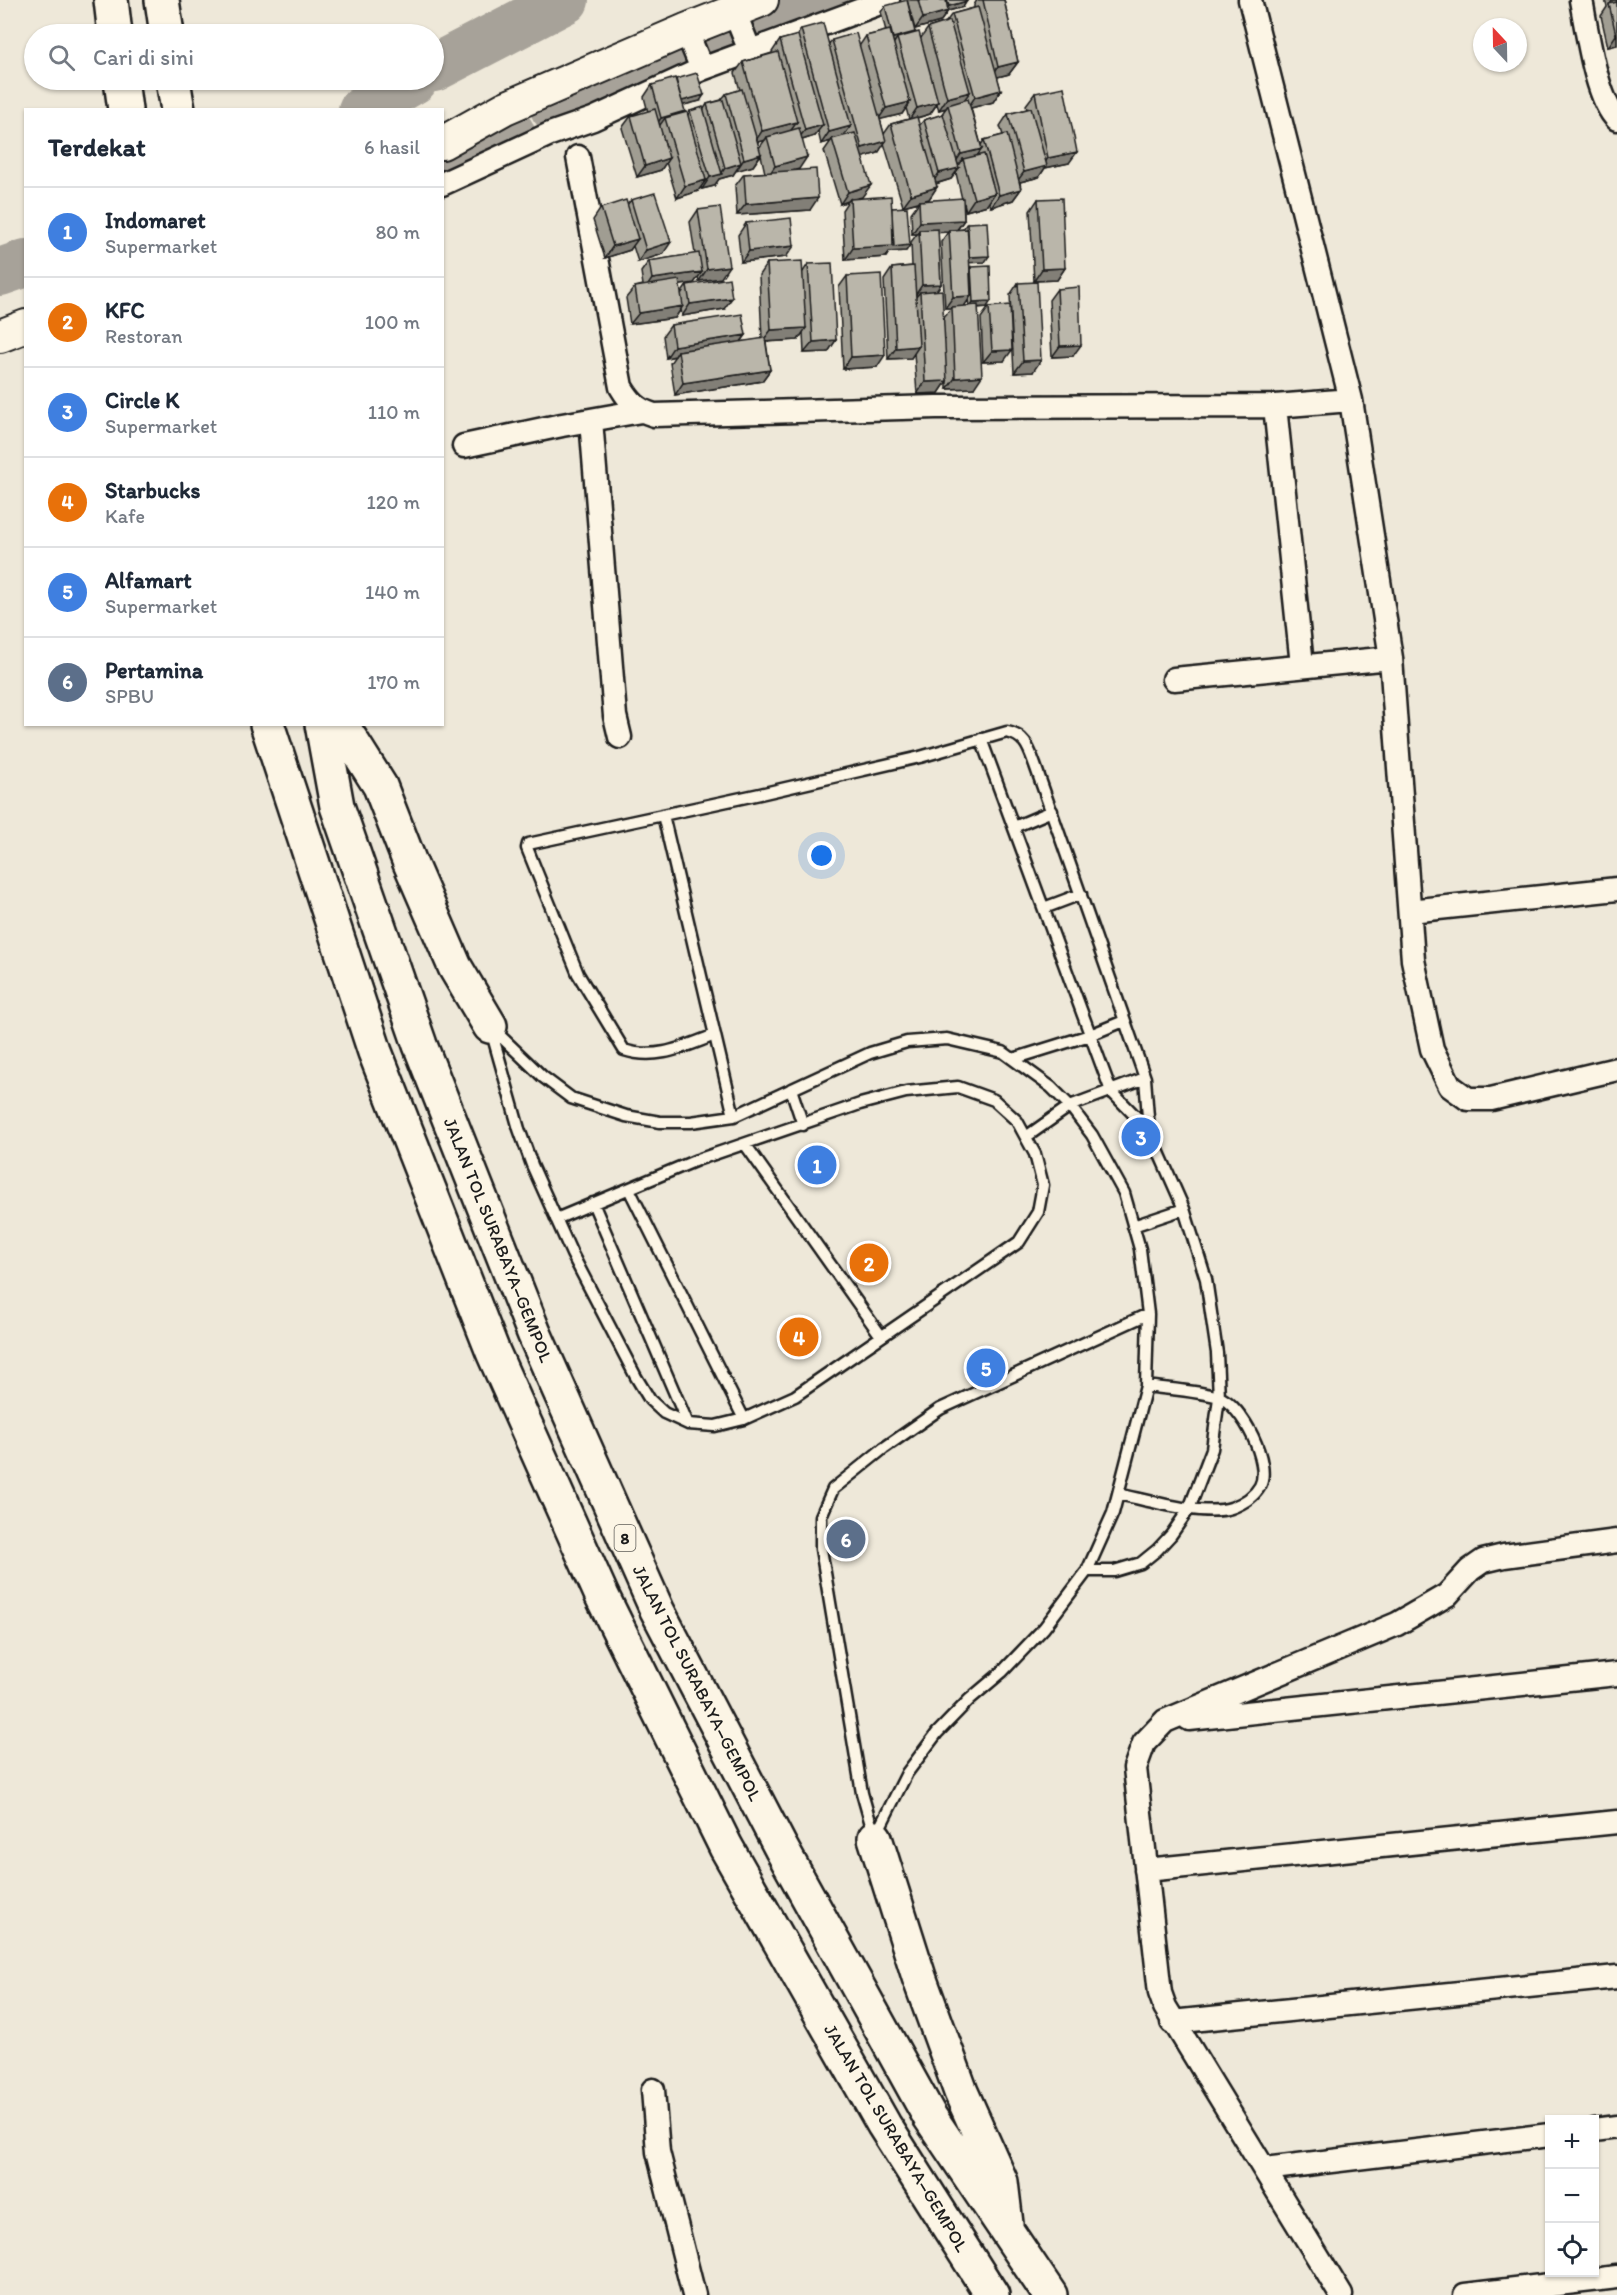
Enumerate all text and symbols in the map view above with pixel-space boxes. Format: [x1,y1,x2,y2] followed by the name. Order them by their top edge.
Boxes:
[1473,18,1527,72] north arrow
[24,24,444,90] search box
[45,41,78,74] icon: search
[93,44,194,71] text: Cari di sini
[48,131,146,163] text: Terdekat
[364,135,420,159] text: 6 hasil
[105,207,206,234] text: Indomaret
[63,220,72,244] text: 1
[375,220,420,244] text: 80 m
[105,234,217,258] text: Supermarket
[105,297,145,324] text: KFC
[62,310,73,334] text: 2
[365,310,420,334] text: 100 m
[105,324,183,348] text: Restoran
[105,387,179,414] text: Circle K
[62,400,73,424] text: 3
[368,400,420,424] text: 110 m
[105,414,217,438] text: Supermarket
[105,477,200,504] text: Starbucks
[61,490,74,514] text: 4
[367,490,420,514] text: 120 m
[105,504,145,528] text: Kafe
[105,567,191,594] text: Alfamart
[62,580,73,604] text: 5
[365,580,420,604] text: 140 m
[105,594,217,618] text: Supermarket
[105,657,203,684] text: Pertamina
[62,670,73,694] text: 6
[367,670,420,694] text: 170 m
[105,684,154,708] text: SPBU
[807,841,836,870] your location
[439,1114,557,1366] street label: JALAN TOL SURABAYA–GEMPOL
[1122,1114,1160,1160] pin: 3
[798,1142,836,1188] pin: 1
[850,1240,888,1286] pin: 2
[780,1314,818,1360] pin: 4
[966,1346,1006,1390] pin: 5
[826,1516,866,1562] pin: 6
[614,1525,636,1551] road number: 8
[628,1561,766,1805] street label: JALAN TOL SURABAYA–GEMPOL
[819,2020,973,2256] street label: JALAN TOL SURABAYA–GEMPOL
[1545,2115,1599,2277] map controls
[1545,2115,1599,2169] button: +
[1545,2169,1599,2223] button: −
[1545,2223,1599,2277] button: locate

